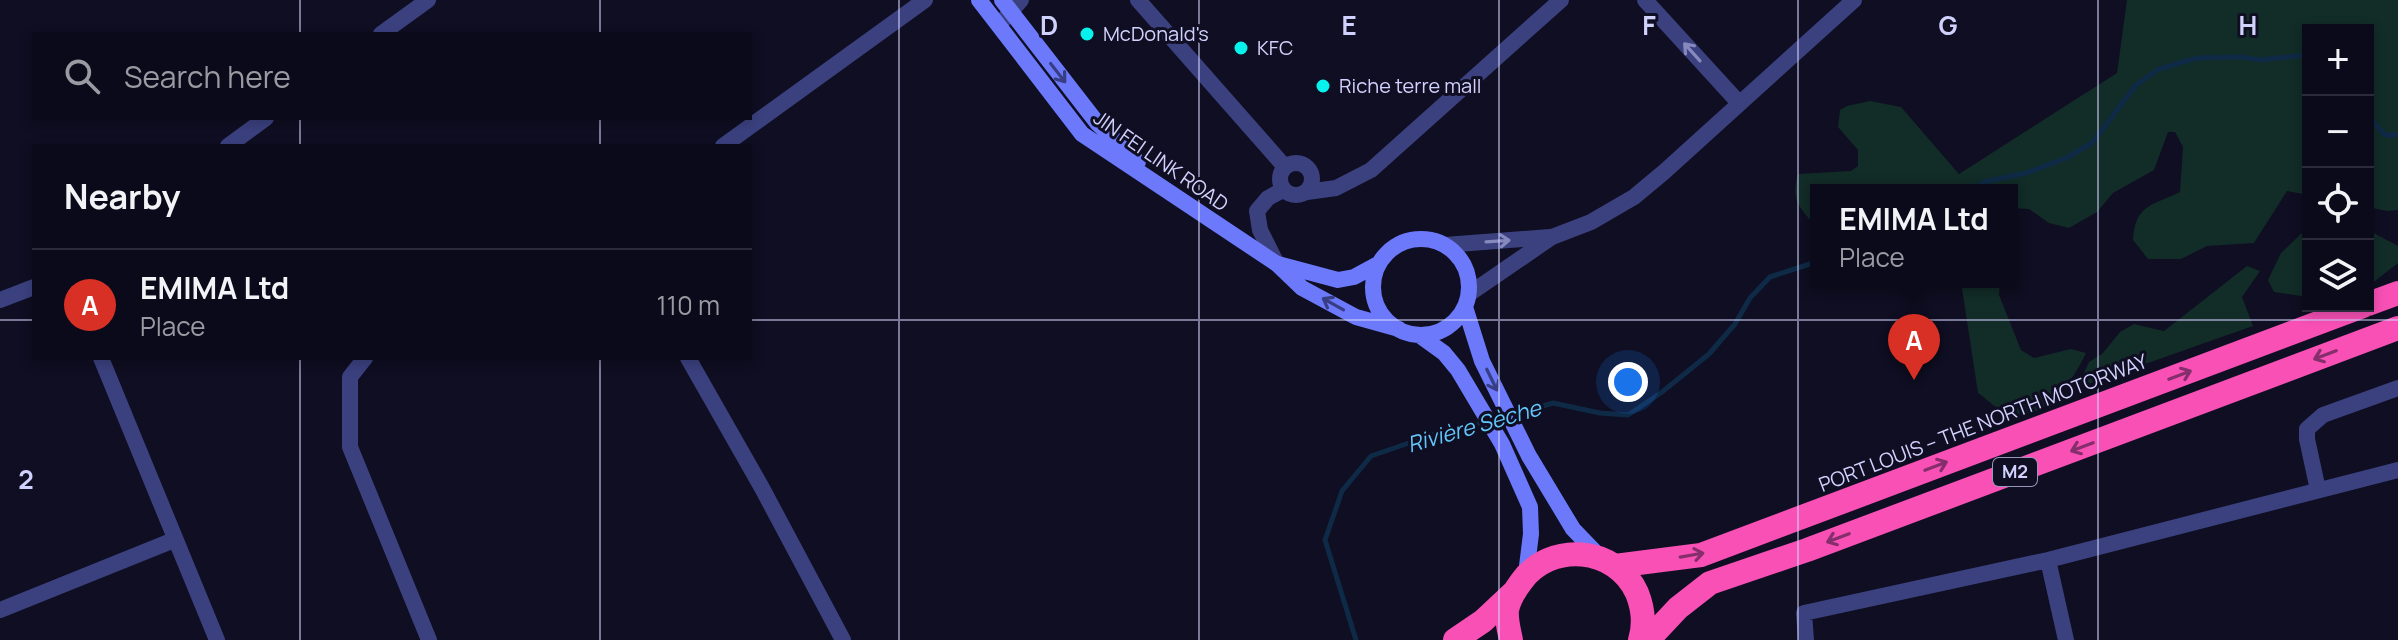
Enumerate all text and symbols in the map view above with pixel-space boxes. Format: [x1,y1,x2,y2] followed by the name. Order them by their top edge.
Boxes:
[1040,7,1058,43] text: D
[1341,7,1357,43] text: E
[1642,7,1656,43] text: F
[1938,7,1958,43] text: G
[2239,7,2257,43] text: H
[1103,20,1209,47] place label: McDonald's
[2302,24,2374,312] map controls
[2302,24,2374,96] button: +
[1078,25,1096,43] marker: McDonald's
[32,32,752,120] search box
[1257,34,1293,61] place label: KFC
[1232,39,1250,57] marker: KFC
[1683,42,1701,62] one-way arrow
[60,54,104,98] icon: search
[124,56,291,97] text: Search here
[1050,62,1067,83] one-way arrow
[1339,72,1482,99] place label: Riche terre mall
[1314,77,1332,95] marker: Riche terre mall
[2302,96,2374,168] button: −
[1089,104,1234,217] street label: JIN FEI LINK ROAD
[2302,168,2374,240] button: locate
[64,173,180,219] text: Nearby
[1810,184,2018,288] popup
[1839,198,1989,239] text: EMIMA Ltd
[1485,233,1511,248] one-way arrow
[1839,239,1905,275] text: Place
[2302,240,2374,312] button: layers
[140,267,289,308] text: EMIMA Ltd
[81,287,99,323] text: A
[657,287,720,323] text: 110 m
[1322,296,1345,312] one-way arrow
[140,308,205,344] text: Place
[1888,314,1940,380] pin: A
[1815,347,2152,498] street label: PORT LOUIS – THE NORTH MOTORWAY
[2313,349,2338,363] one-way arrow
[1608,362,1648,402] your location
[2167,367,2192,381] one-way arrow
[1485,368,1500,392] one-way arrow
[1404,392,1545,459] water label: Rivière Sèche
[2070,441,2095,455] one-way arrow
[1923,458,1948,472] one-way arrow
[1993,458,2037,486] road number: M2
[18,461,34,497] text: 2
[1826,532,1851,546] one-way arrow
[1679,547,1704,562] one-way arrow

